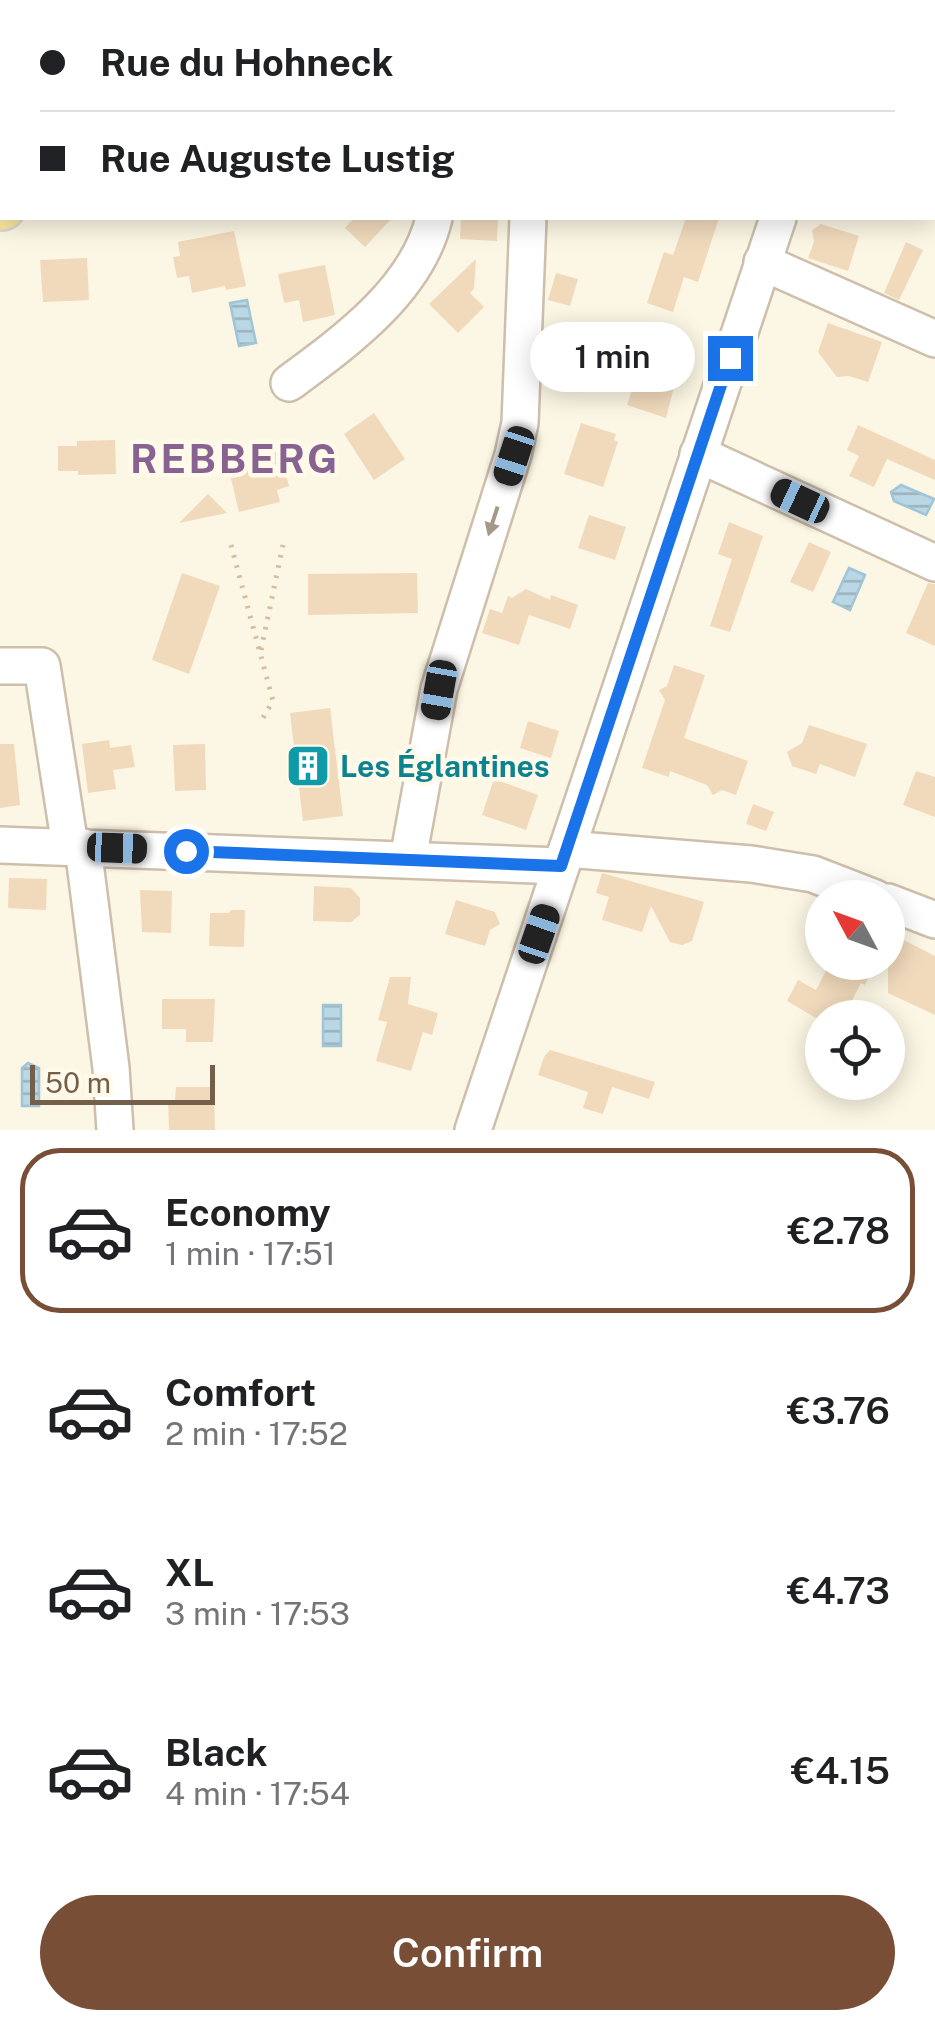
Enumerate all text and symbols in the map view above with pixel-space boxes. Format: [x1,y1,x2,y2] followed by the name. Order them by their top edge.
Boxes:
[100,40,393,85] text: Rue du Hohneck
[100,136,455,181] text: Rue Auguste Lustig
[530,323,695,393] callout: 1 min
[708,336,753,381] route end
[574,338,651,375] text: 1 min
[490,423,538,489] car
[130,435,340,482] district label: REBBERG
[766,475,834,527] car
[484,506,499,536] one-way arrow
[419,658,459,722] car
[285,743,331,789] building icon: Les Églantines
[340,748,550,784] place label: Les Églantines
[164,829,209,874] route start
[86,832,148,864] car
[805,880,905,980] north arrow
[805,880,905,1100] map controls
[515,901,563,967] car
[805,1000,905,1100] button: locate
[30,1060,215,1104] scale bar
[45,1066,111,1099] text: 50 m
[45,1186,135,1276] icon: car
[165,1190,331,1235] text: Economy
[788,1208,890,1253] text: €2.78
[165,1235,336,1272] text: 1 min · 17:51
[45,1366,135,1456] icon: car
[165,1370,316,1415] text: Comfort
[787,1388,890,1433] text: €3.76
[165,1415,348,1452] text: 2 min · 17:52
[45,1546,135,1636] icon: car
[165,1550,214,1595] text: XL
[787,1568,890,1613] text: €4.73
[165,1595,350,1632] text: 3 min · 17:53
[45,1726,135,1816] icon: car
[165,1730,268,1775] text: Black
[791,1748,890,1793] text: €4.15
[165,1775,350,1812] text: 4 min · 17:54
[40,1895,895,2010] button: Confirm

